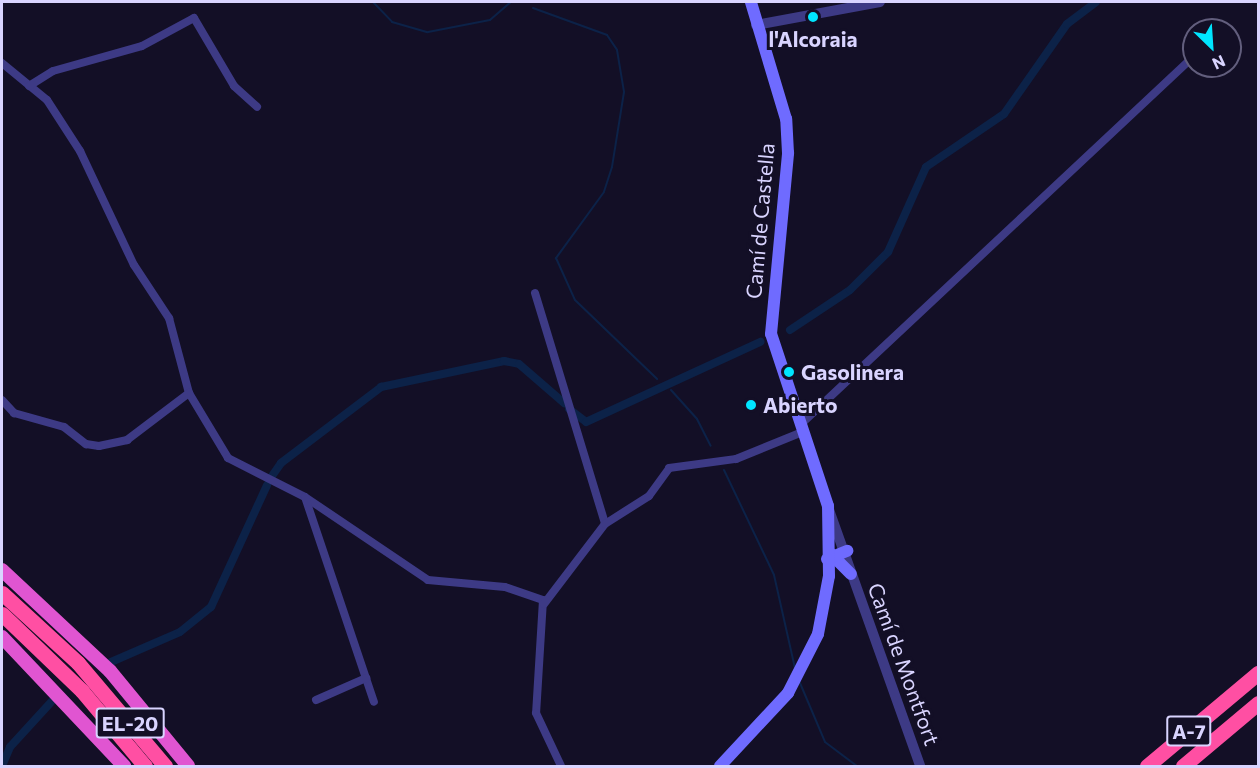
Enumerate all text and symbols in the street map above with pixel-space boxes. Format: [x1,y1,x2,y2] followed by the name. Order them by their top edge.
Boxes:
[806,10,820,24] marker: l'Alcoraia
[1182,18,1242,78] north arrow
[768,26,858,52] place label: l'Alcoraia
[1210,52,1228,74] text: N
[741,142,779,300] street label: Camí de Castella
[801,359,904,385] place label: Gasolinera
[782,365,796,379] marker: Gasolinera
[763,392,837,418] place label: Abierto
[744,398,758,412] marker: Abierto
[863,579,945,749] street label: Camí de Montfort
[96,706,164,740] road number: EL-20
[1165,714,1213,748] road number: A-7

